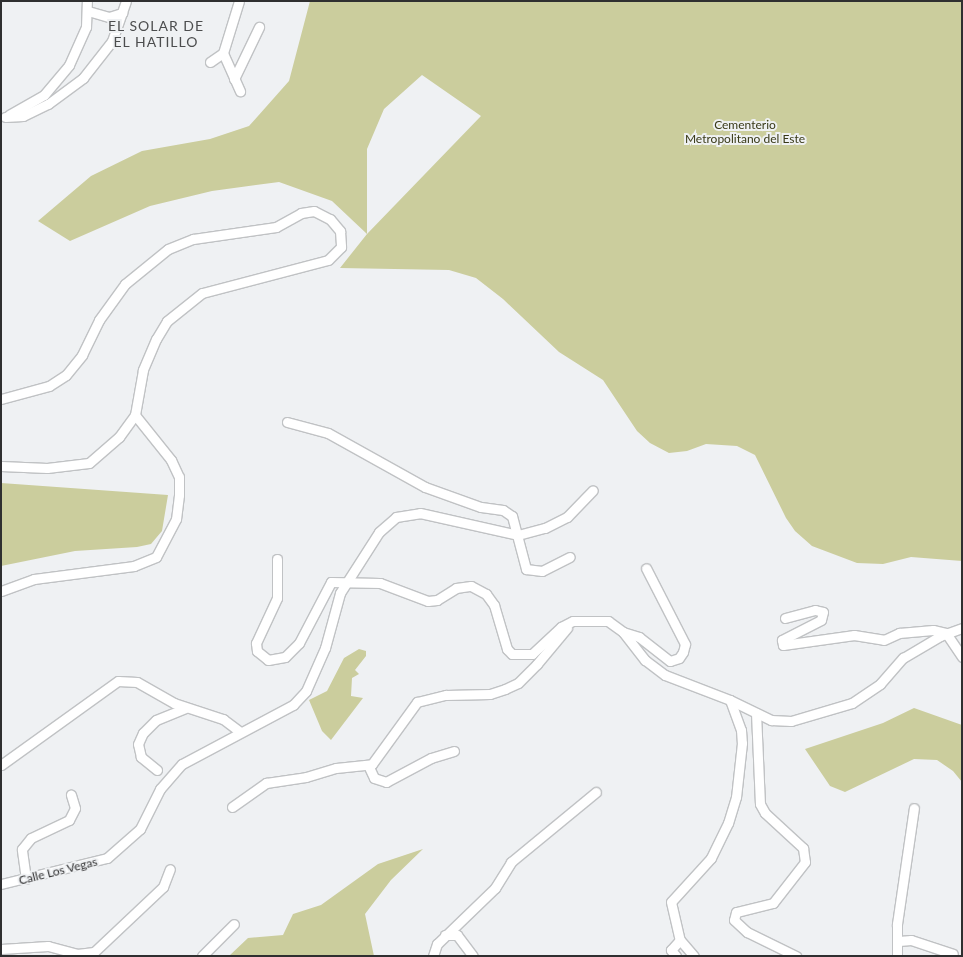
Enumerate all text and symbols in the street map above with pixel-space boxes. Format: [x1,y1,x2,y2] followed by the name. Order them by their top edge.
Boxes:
[106,18,206,50] district label: EL SOLAR DE EL HATILLO
[685,118,805,146] park label: Cementerio Metropolitano del Este
[17,854,99,888] street label: Calle Los Vegas

